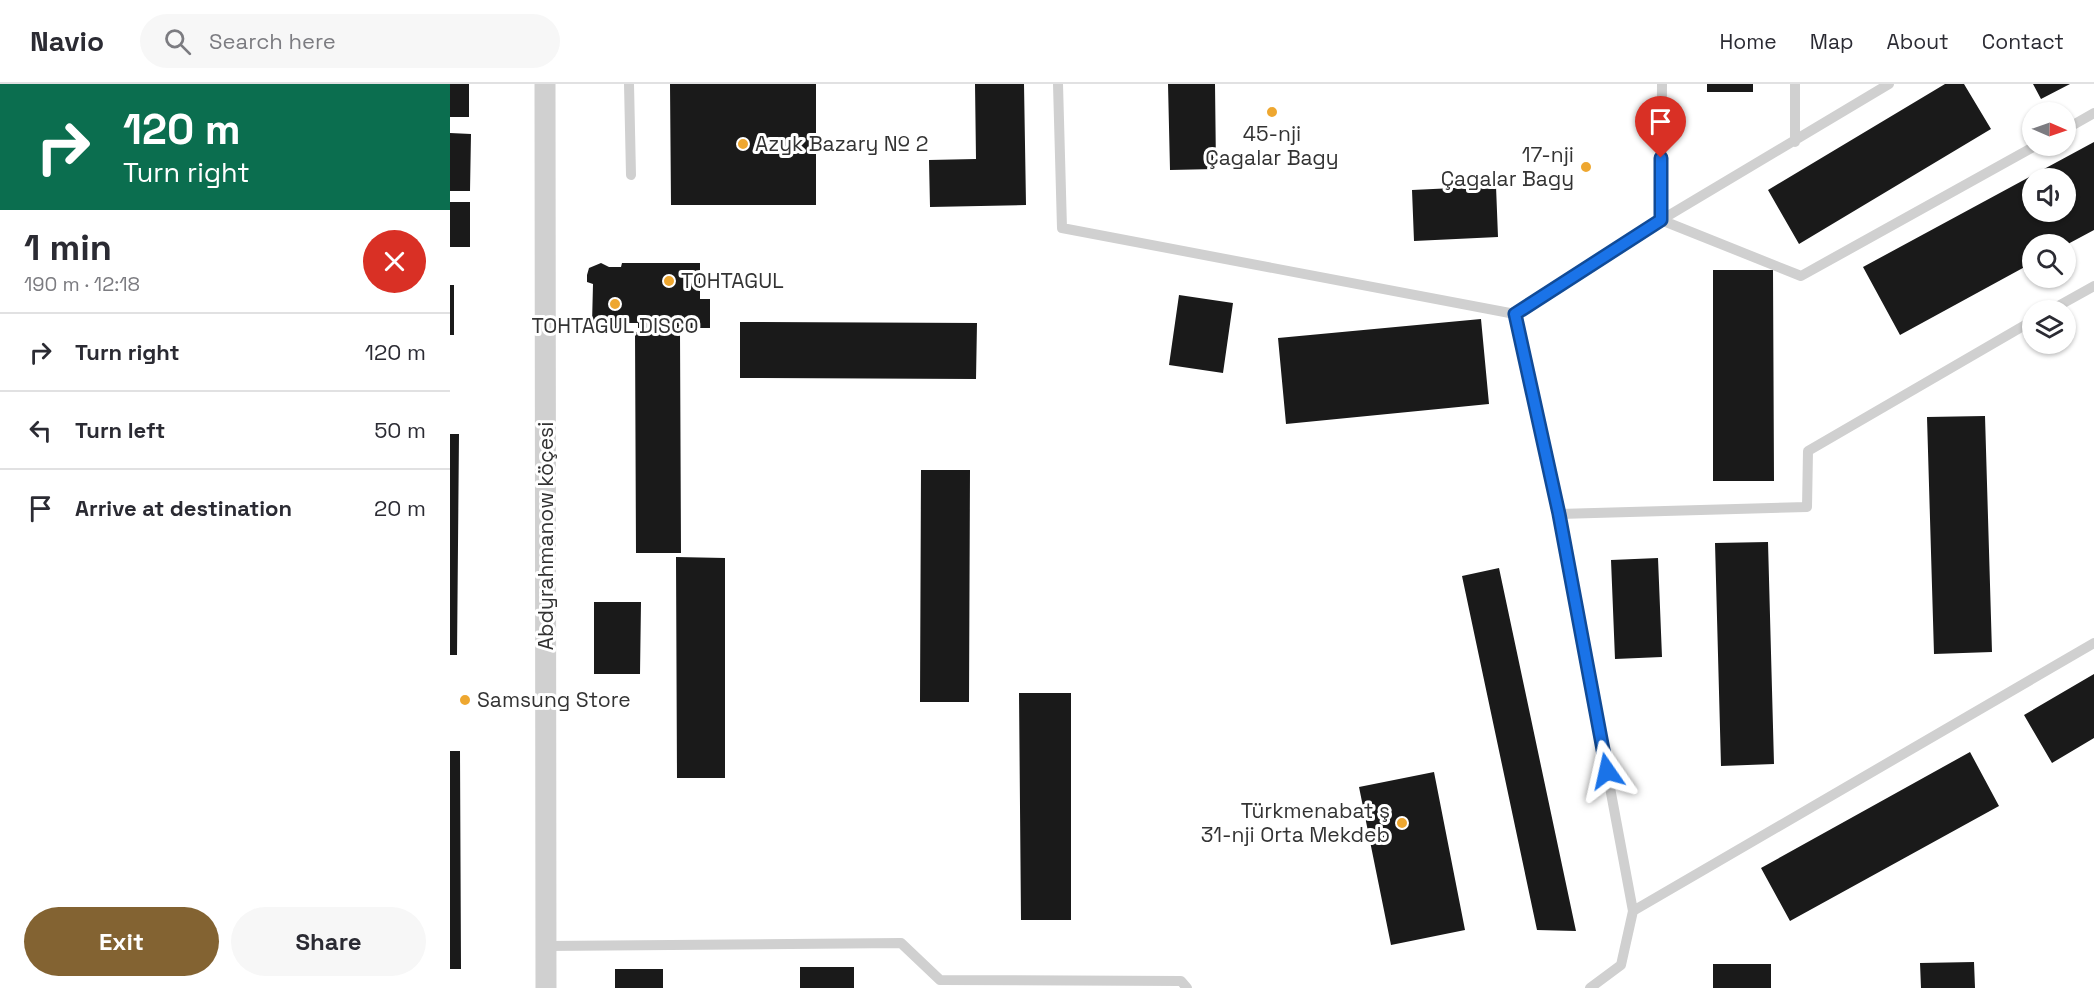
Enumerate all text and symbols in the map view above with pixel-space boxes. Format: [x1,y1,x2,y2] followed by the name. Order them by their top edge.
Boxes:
[140,14,560,68] search box
[30,23,104,59] text: Navio
[161,25,194,58] icon: search
[209,27,336,55] text: Search here
[1719,28,1777,55] text: Home
[1810,28,1854,55] text: Map
[1887,28,1949,55] text: About
[1982,28,2064,55] text: Contact
[1635,96,1686,158] pin
[2022,102,2076,156] north arrow
[2022,102,2076,354] map controls
[123,103,241,156] text: 120 m
[1265,105,1279,119] marker: 45-nji Çagalar Bagy
[1644,105,1677,138] icon: arrive
[24,108,102,186] icon: right
[1205,120,1339,171] place label: 45-nji Çagalar Bagy
[755,130,928,157] place label: Azyk Bazary № 2
[736,137,750,151] marker: Azyk Bazary № 2
[1441,141,1574,192] place label: 17-nji Çagalar Bagy
[123,155,250,190] text: Turn right
[1579,160,1593,174] marker: 17-nji Çagalar Bagy
[2022,168,2076,222] button: sound
[24,225,112,271] text: 1 min
[363,230,426,293] button: close
[2022,234,2076,288] button: search
[681,267,784,294] place label: TOHTAGUL
[24,271,140,297] text: 190 m · 12:18
[662,274,676,288] marker: TOHTAGUL
[608,297,622,311] marker: TOHTAGUL DISCO
[2022,300,2076,354] button: layers
[532,312,698,339] place label: TOHTAGUL DISCO
[24,336,57,369] icon: right
[75,338,180,366] text: Turn right
[365,338,426,366] text: 120 m
[24,414,57,447] icon: left
[75,416,165,444] text: Turn left
[374,416,426,444] text: 50 m
[532,422,559,650] street label: Abdyrahmanow köçesi
[24,492,57,525] icon: arrive
[75,494,292,522] text: Arrive at destination
[374,494,426,522] text: 20 m
[477,686,631,713] place label: Samsung Store
[458,693,472,707] marker: Samsung Store
[1575,739,1639,803] position arrow
[1201,797,1390,848] place label: Türkmenabat ş 31-nji Orta Mekdeb
[1395,816,1409,830] marker: Türkmenabat ş 31-nji Orta Mekdeb
[24,907,219,976] button: Exit
[231,907,426,976] button: Share

